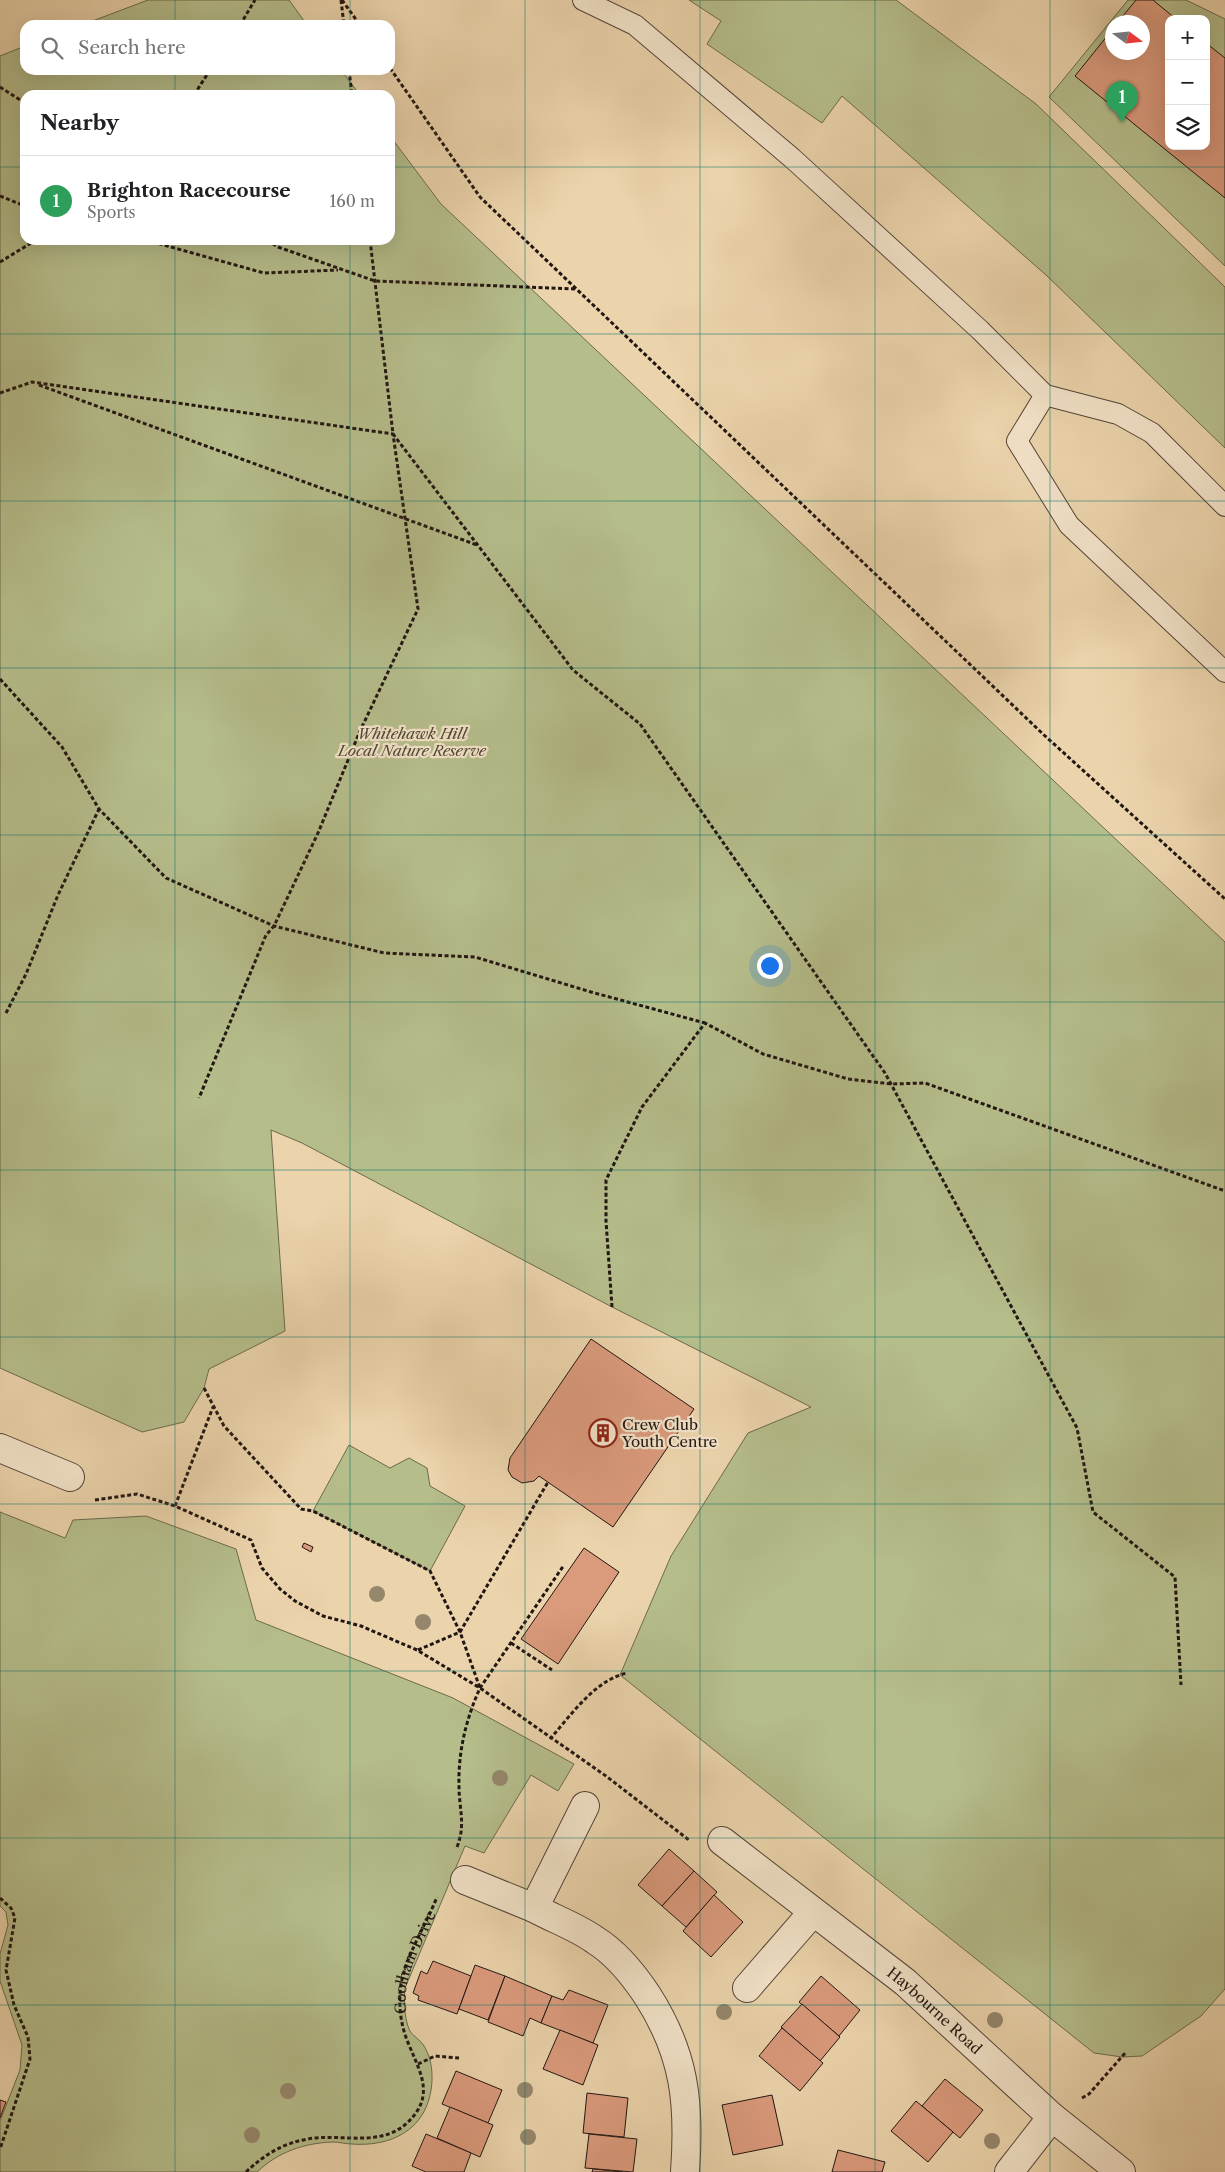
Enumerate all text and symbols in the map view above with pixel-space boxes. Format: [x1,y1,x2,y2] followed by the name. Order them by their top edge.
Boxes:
[1105,15,1150,60] north arrow
[1165,15,1210,150] map controls
[1165,15,1210,60] button: +
[20,20,395,75] search box
[38,34,66,62] icon: search
[78,36,186,59] text: Search here
[1165,60,1210,105] button: −
[1106,81,1138,122] pin: 1
[1165,105,1210,150] button: layers
[40,110,119,135] text: Nearby
[87,179,291,202] text: Brighton Racecourse
[52,191,60,211] text: 1
[330,191,375,211] text: 160 m
[87,202,136,222] text: Sports
[337,724,487,760] park label: Whitehawk Hill Local Nature Reserve
[757,953,783,979] your location
[621,1415,717,1451] place label: Crew Club Youth Centre
[588,1418,618,1448] building icon: Crew Club Youth Centre
[390,1907,439,2015] street label: Coolham Drive
[884,1962,986,2058] street label: Haybourne Road

